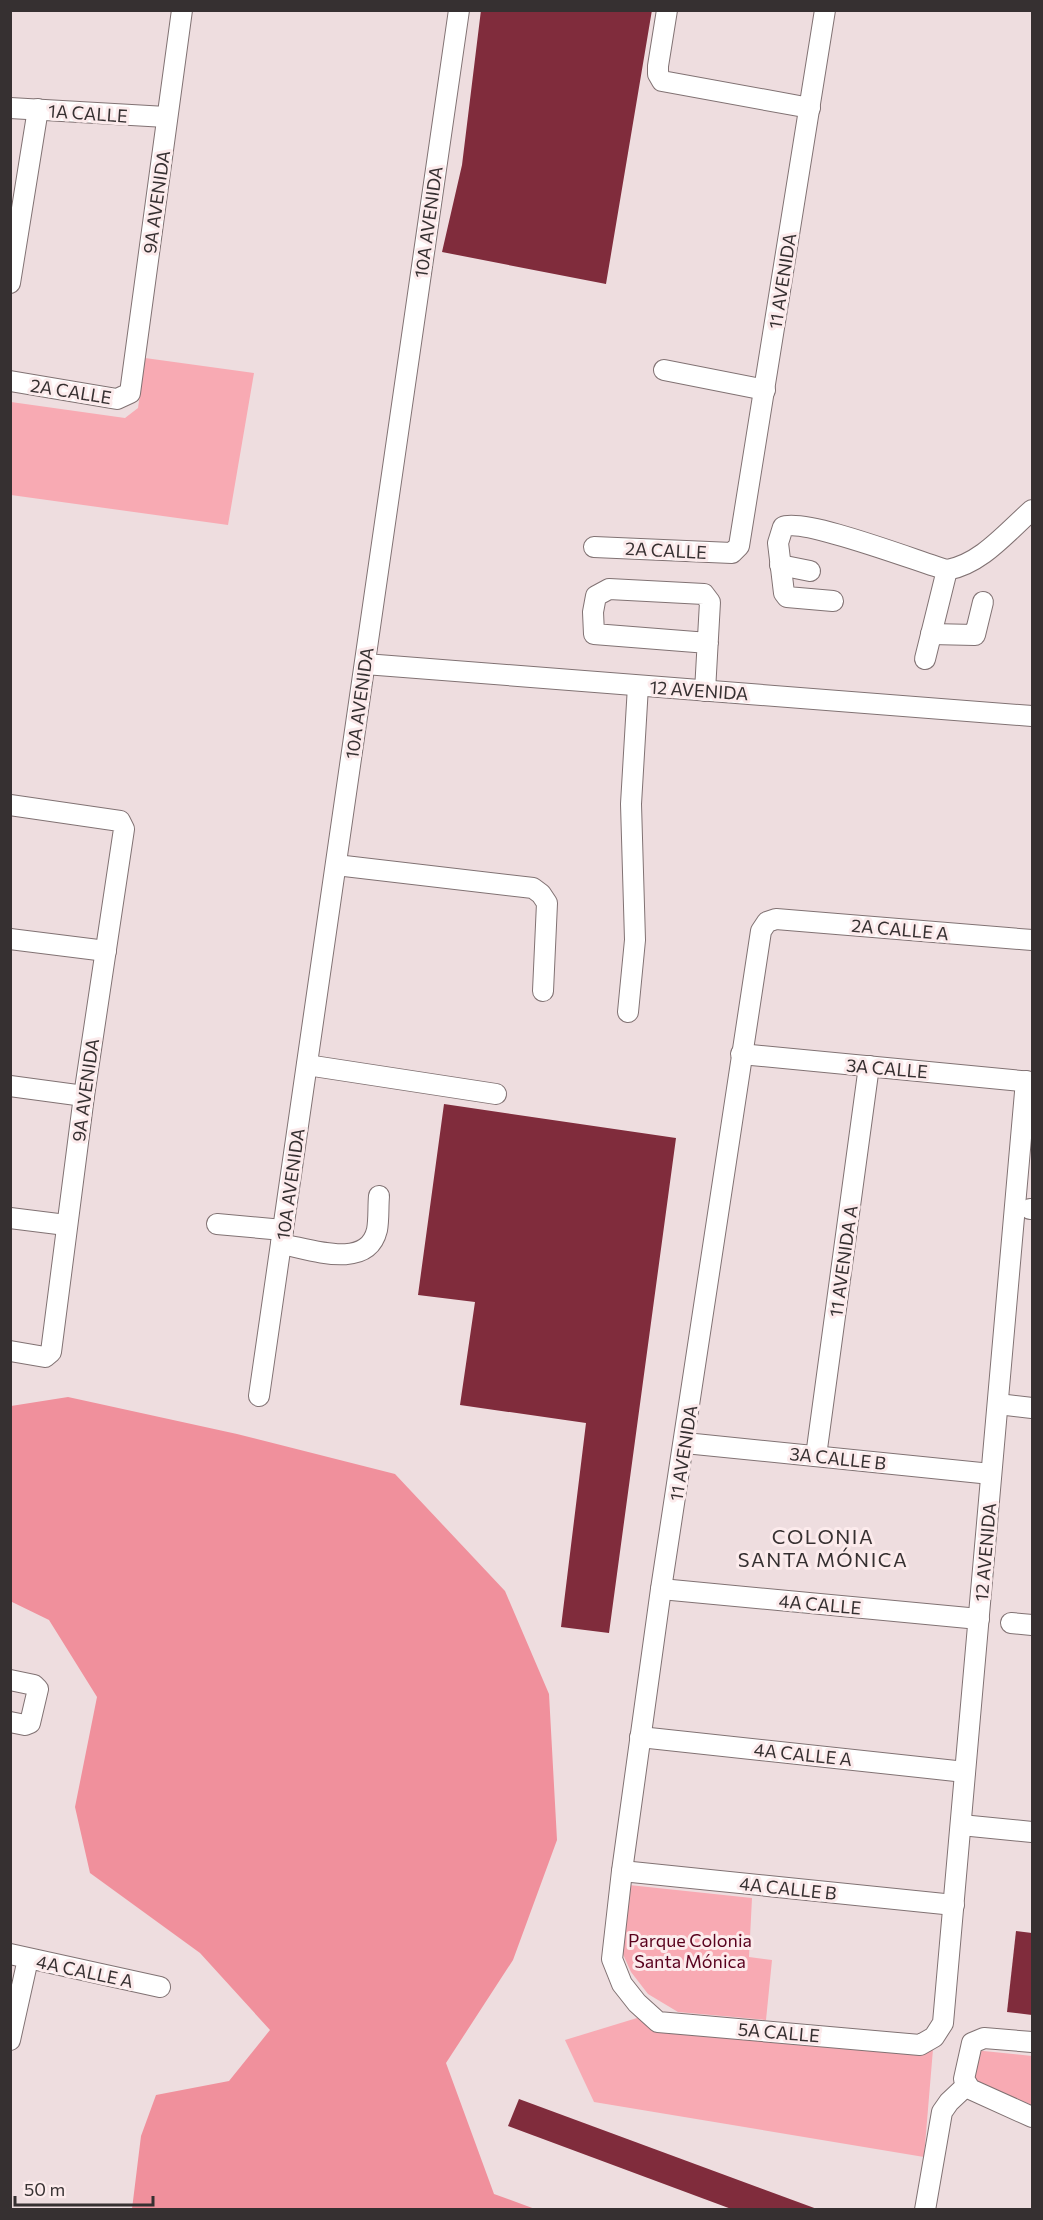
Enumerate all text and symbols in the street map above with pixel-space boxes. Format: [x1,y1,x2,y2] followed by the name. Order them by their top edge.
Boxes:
[48,99,128,127] street label: 1A CALLE
[138,149,174,255] street label: 9A AVENIDA
[409,165,447,279] street label: 10A AVENIDA
[764,232,800,330] street label: 11 AVENIDA
[29,374,113,408] street label: 2A CALLE
[625,537,707,563] street label: 2A CALLE
[340,646,378,760] street label: 10A AVENIDA
[649,676,749,704] street label: 12 AVENIDA
[850,914,950,944] street label: 2A CALLE A
[67,1037,103,1143] street label: 9A AVENIDA
[845,1053,929,1083] street label: 3A CALLE
[271,1127,309,1241] street label: 10A AVENIDA
[824,1204,862,1318] street label: 11 AVENIDA A
[665,1404,701,1502] street label: 11 AVENIDA
[789,1442,887,1474] street label: 3A CALLE B
[970,1502,1000,1602] street label: 12 AVENIDA
[738,1524,908,1571] district label: COLONIA SANTA MÓNICA
[778,1589,862,1619] street label: 4A CALLE
[753,1738,853,1770] street label: 4A CALLE A
[738,1872,838,1904] street label: 4A CALLE B
[628,1929,752,1972] park label: Parque Colonia Santa Mónica
[35,1950,135,1992] street label: 4A CALLE A
[737,2017,821,2047] street label: 5A CALLE
[15,2169,153,2207] scale bar
[24,2178,65,2200] text: 50 m

